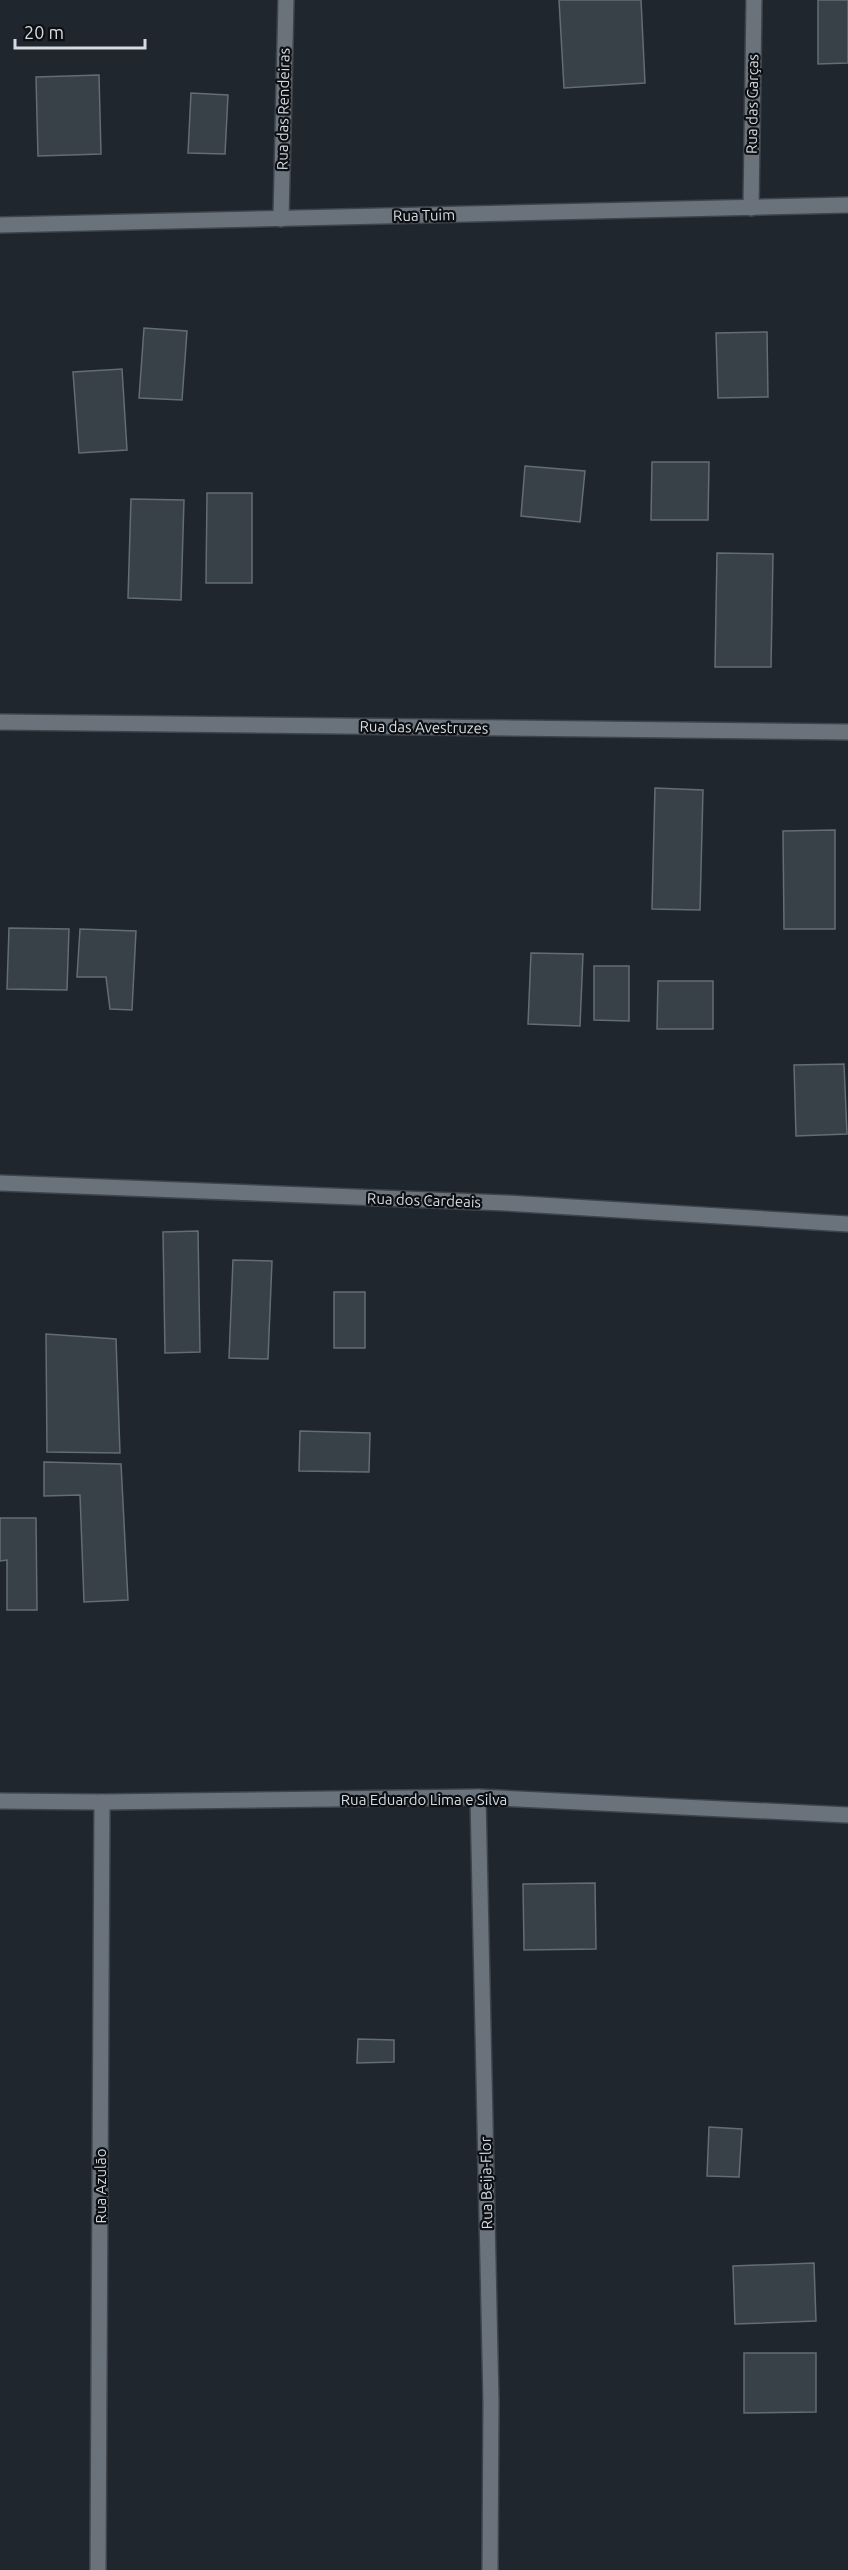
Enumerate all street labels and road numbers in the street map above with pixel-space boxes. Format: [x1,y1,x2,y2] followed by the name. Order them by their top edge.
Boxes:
[273,48,293,170] street label: Rua das Rendeiras
[743,54,761,154] street label: Rua das Garças
[393,206,455,224] street label: Rua Tuim
[359,717,489,737] street label: Rua das Avestruzes
[367,1190,481,1210] street label: Rua dos Cardeais
[341,1791,507,1808] street label: Rua Eduardo Lima e Silva
[477,2136,495,2229] street label: Rua Beija-Flor
[92,2149,109,2223] street label: Rua Azulão

